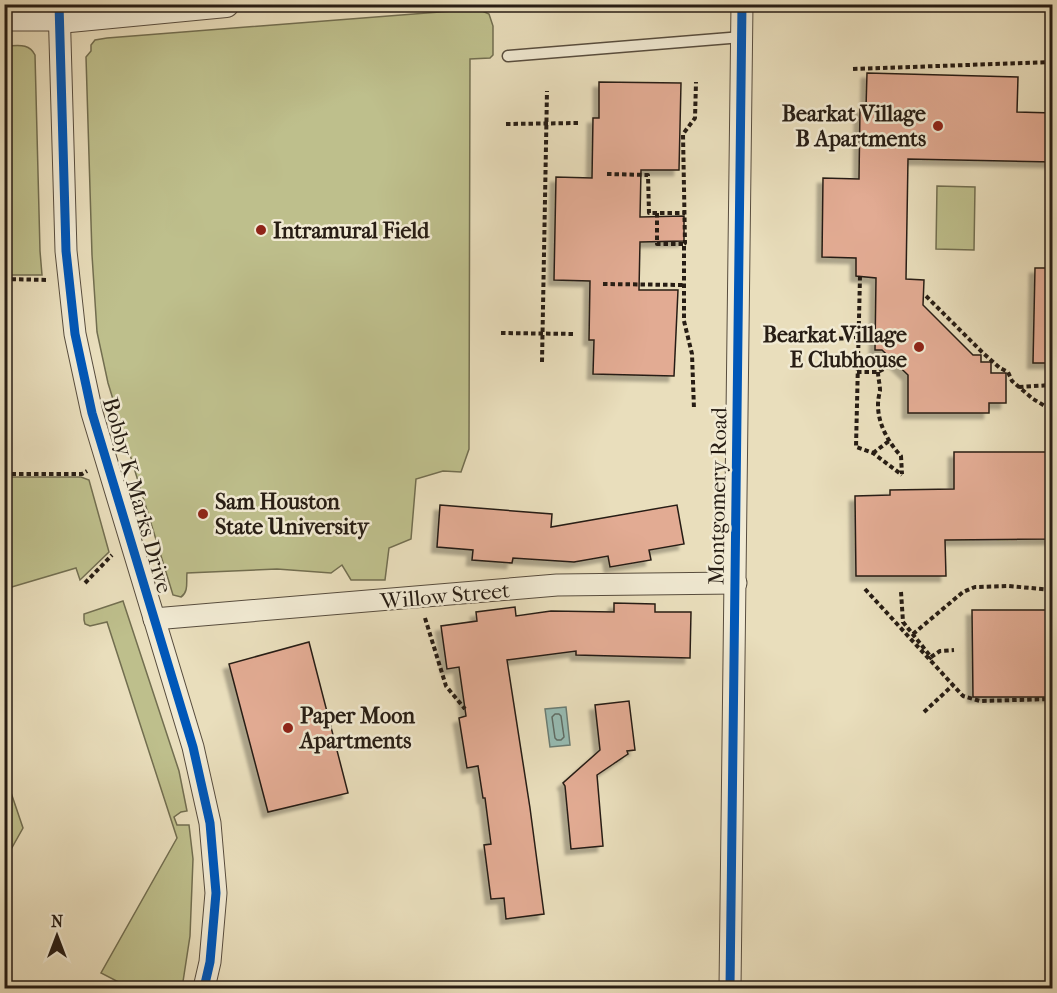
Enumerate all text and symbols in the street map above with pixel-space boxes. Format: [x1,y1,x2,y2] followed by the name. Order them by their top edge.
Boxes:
[782,101,926,152] place label: Bearkat Village B Apartments
[931,119,945,133] marker: Bearkat Village B Apartments
[273,218,430,244] place label: Intramural Field
[254,223,268,237] marker: Intramural Field
[763,322,907,373] place label: Bearkat Village E Clubhouse
[912,340,926,354] marker: Bearkat Village E Clubhouse
[97,395,177,596] street label: Bobby K Marks Drive
[703,406,733,585] street label: Montgomery Road
[215,489,370,540] place label: Sam Houston State University
[196,507,210,521] marker: Sam Houston State University
[378,577,511,615] street label: Willow Street
[298,703,415,754] place label: Paper Moon Apartments
[281,721,295,735] marker: Paper Moon Apartments
[27,906,87,966] north arrow
[51,912,64,931] text: N

